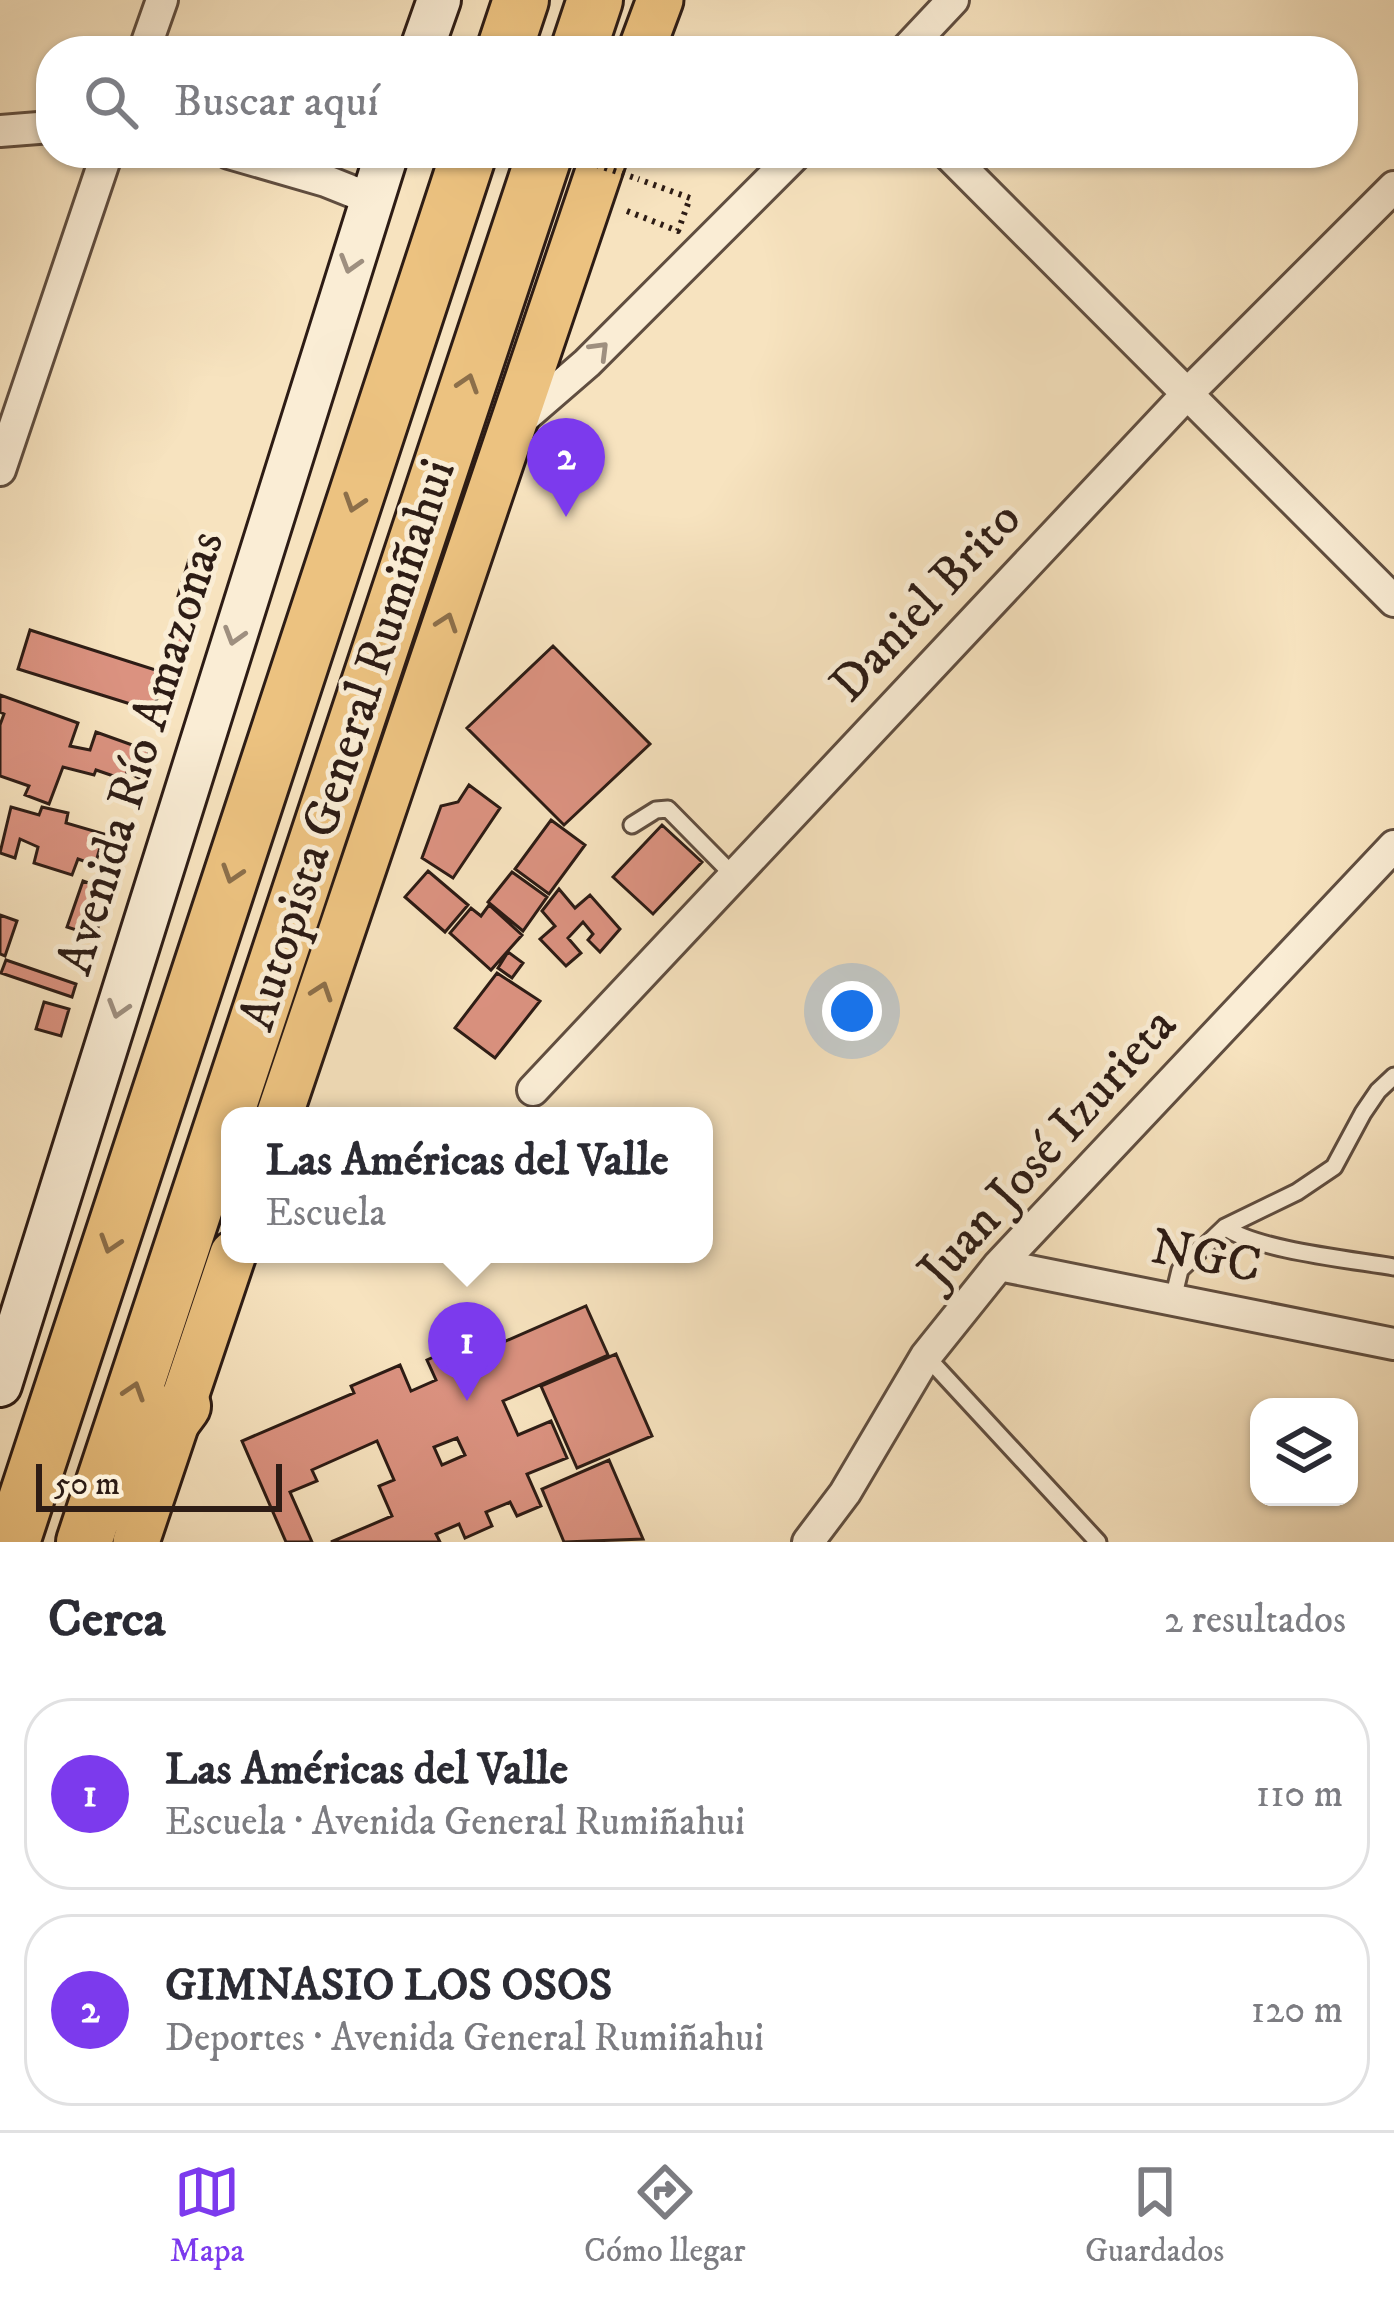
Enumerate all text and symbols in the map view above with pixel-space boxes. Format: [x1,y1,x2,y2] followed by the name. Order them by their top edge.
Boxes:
[36,36,1358,168] search box
[78,69,144,135] icon: search
[174,74,379,130] text: Buscar aquí
[340,253,365,274] one-way arrow
[586,342,608,364] one-way arrow
[454,373,479,394] one-way arrow
[527,418,605,517] pin: 2
[225,451,471,1039] street label: Autopista General Rumiñahui
[817,488,1035,716] street label: Daniel Brito
[343,492,368,513] one-way arrow
[43,524,239,982] street label: Avenida Río Amazonas
[432,612,457,633] one-way arrow
[223,625,248,646] one-way arrow
[222,862,246,883] one-way arrow
[307,981,332,1002] one-way arrow
[822,981,882,1041] your location
[903,994,1191,1304] street label: Juan José Izurieta
[107,998,132,1019] one-way arrow
[221,1107,713,1263] popup
[265,1133,669,1189] text: Las Américas del Valle
[265,1189,386,1238] text: Escuela
[1145,1215,1267,1299] street label: NGC
[100,1233,125,1254] one-way arrow
[428,1302,506,1401] pin: 1
[120,1381,145,1402] one-way arrow
[1250,1398,1358,1506] map controls
[1250,1398,1358,1506] button: layers
[36,1458,282,1511] scale bar
[54,1464,120,1505] text: 50 m
[48,1588,165,1652] text: Cerca
[1164,1596,1346,1645] text: 2 resultados
[165,1742,568,1798] text: Las Américas del Valle
[83,1770,97,1819] text: 1
[1256,1770,1343,1819] text: 110 m
[165,1798,745,1847] text: Escuela · Avenida General Rumiñahui
[165,1958,612,2014] text: GIMNASIO LOS OSOS
[80,1986,100,2035] text: 2
[1251,1986,1343,2035] text: 120 m
[165,2014,764,2063] text: Deportes · Avenida General Rumiñahui
[170,2159,245,2272] tab: Mapa
[584,2159,746,2272] tab: Cómo llegar
[1085,2159,1224,2272] tab: Guardados

